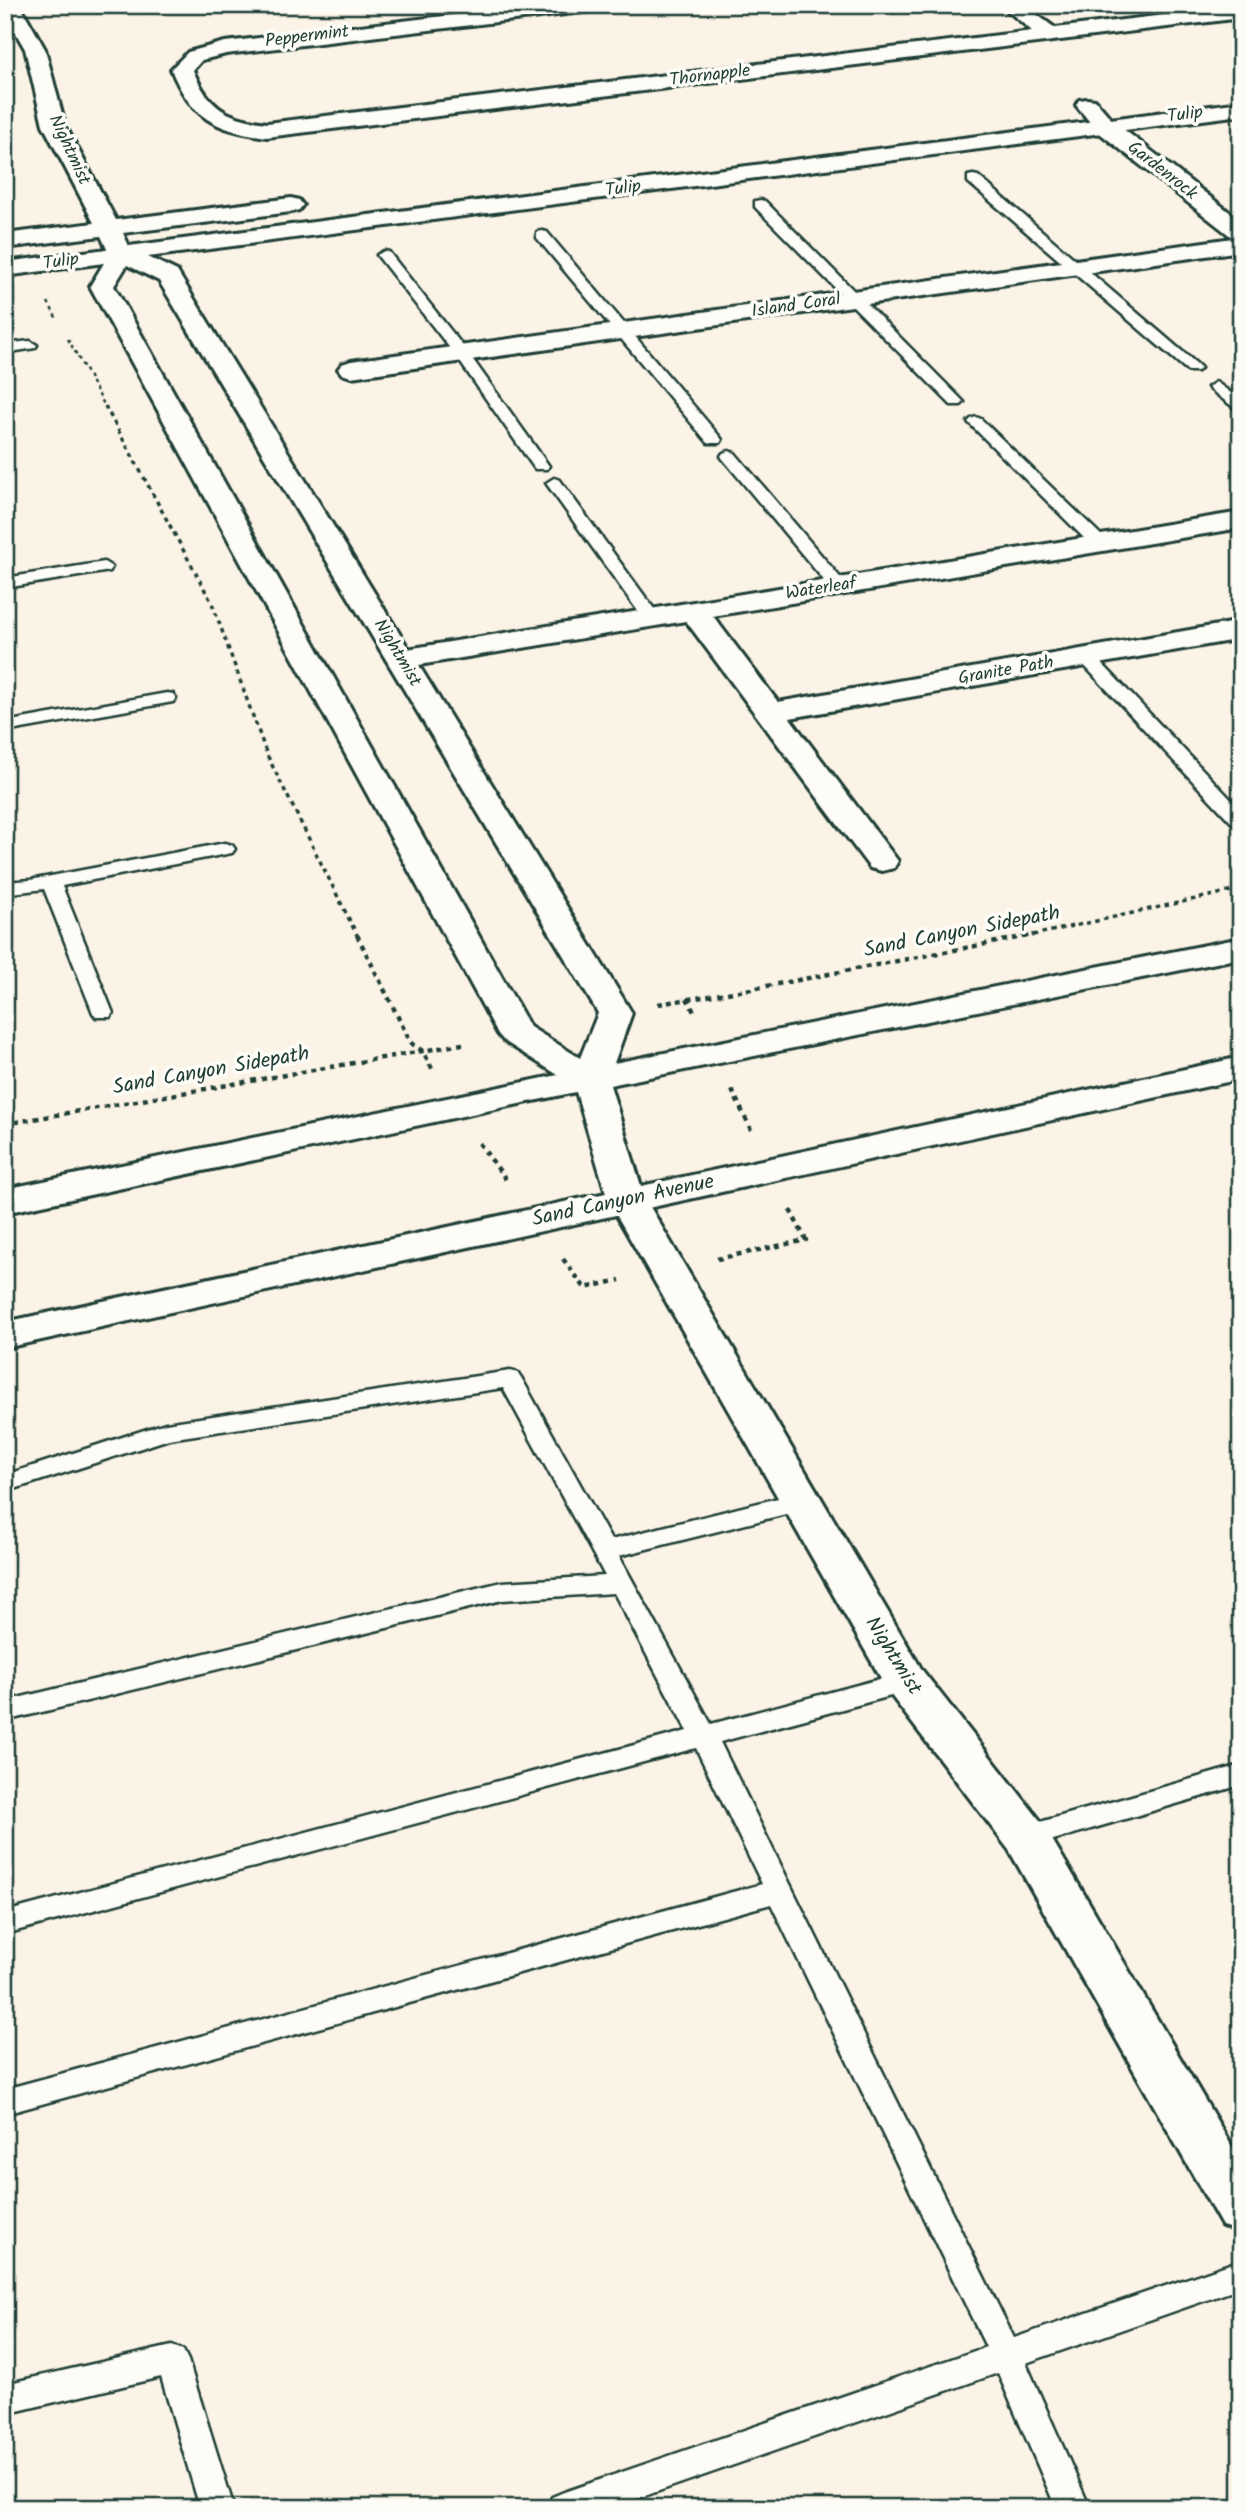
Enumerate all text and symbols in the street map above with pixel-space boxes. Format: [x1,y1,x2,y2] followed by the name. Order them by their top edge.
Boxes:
[263,17,352,57] street label: Peppermint
[668,57,752,95] street label: Thornapple
[1166,98,1205,132] street label: Tulip
[40,110,98,191] street label: Nightmist
[1121,134,1204,208] street label: Gardenrock
[604,172,643,206] street label: Tulip
[41,245,81,279] street label: Tulip
[750,285,843,327] street label: Island Coral
[784,569,861,609] street label: Waterleaf
[365,613,429,693] street label: Nightmist
[956,648,1056,694] street label: Granite Path
[861,897,1063,967] street label: Sand Canyon Sidepath
[110,1037,312,1105] street label: Sand Canyon Sidepath
[529,1165,718,1236] street label: Sand Canyon Avenue
[856,1610,931,1703] street label: Nightmist

